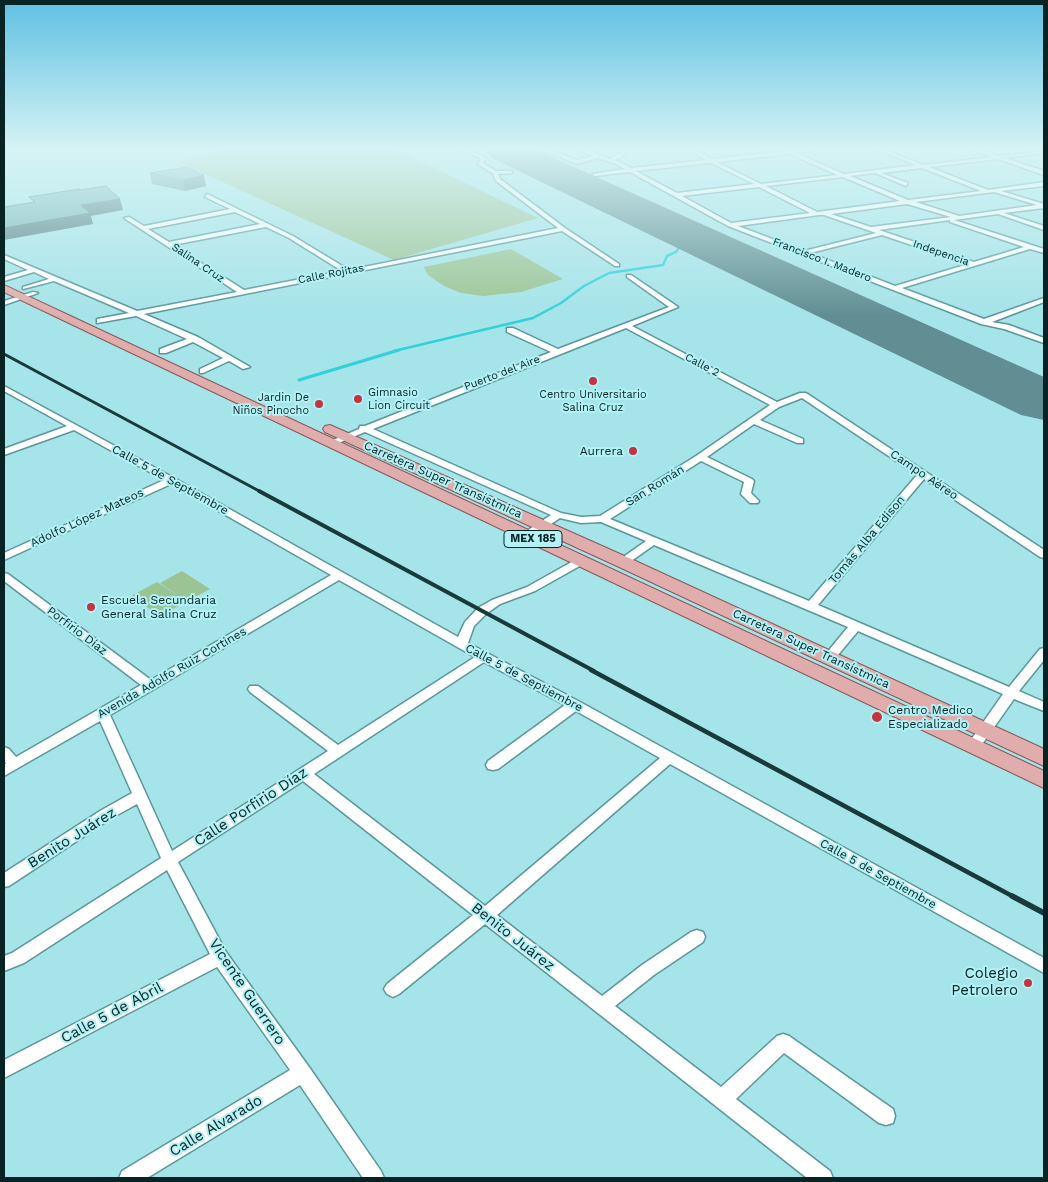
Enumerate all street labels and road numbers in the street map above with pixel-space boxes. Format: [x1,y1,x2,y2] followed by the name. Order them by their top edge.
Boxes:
[771,235,873,285] street label: Francisco I. Madero
[911,237,971,269] street label: Indepencia
[169,240,227,286] street label: Salina Cruz
[297,261,365,287] street label: Calle Rojitas
[683,350,721,380] street label: Calle 2
[462,352,542,394] street label: Puerto del Aire
[362,438,524,522] street label: Carretera Super Transístmica
[109,442,231,518] street label: Calle 5 de Septiembre
[887,447,961,503] street label: Campo Aéreo
[623,462,687,510] street label: San Román
[28,485,146,551] street label: Adolfo López Mateos
[826,493,908,587] street label: Tomás Alba Edison
[504,530,562,548] road number: MEX 185
[44,604,110,658] street label: Porfirio Díaz
[730,606,892,692] street label: Carretera Super Transístmica
[95,624,249,722] street label: Avenida Adolfo Ruiz Cortines
[463,641,585,715] street label: Calle 5 de Septiembre
[191,764,311,850] street label: Calle Porfirio Díaz
[25,804,119,872] street label: Benito Juárez
[817,836,939,912] street label: Calle 5 de Septiembre
[468,899,558,975] street label: Benito Juárez
[205,935,289,1049] street label: Vicente Guerrero
[58,979,166,1047] street label: Calle 5 de Abril
[166,1091,266,1161] street label: Calle Alvarado

